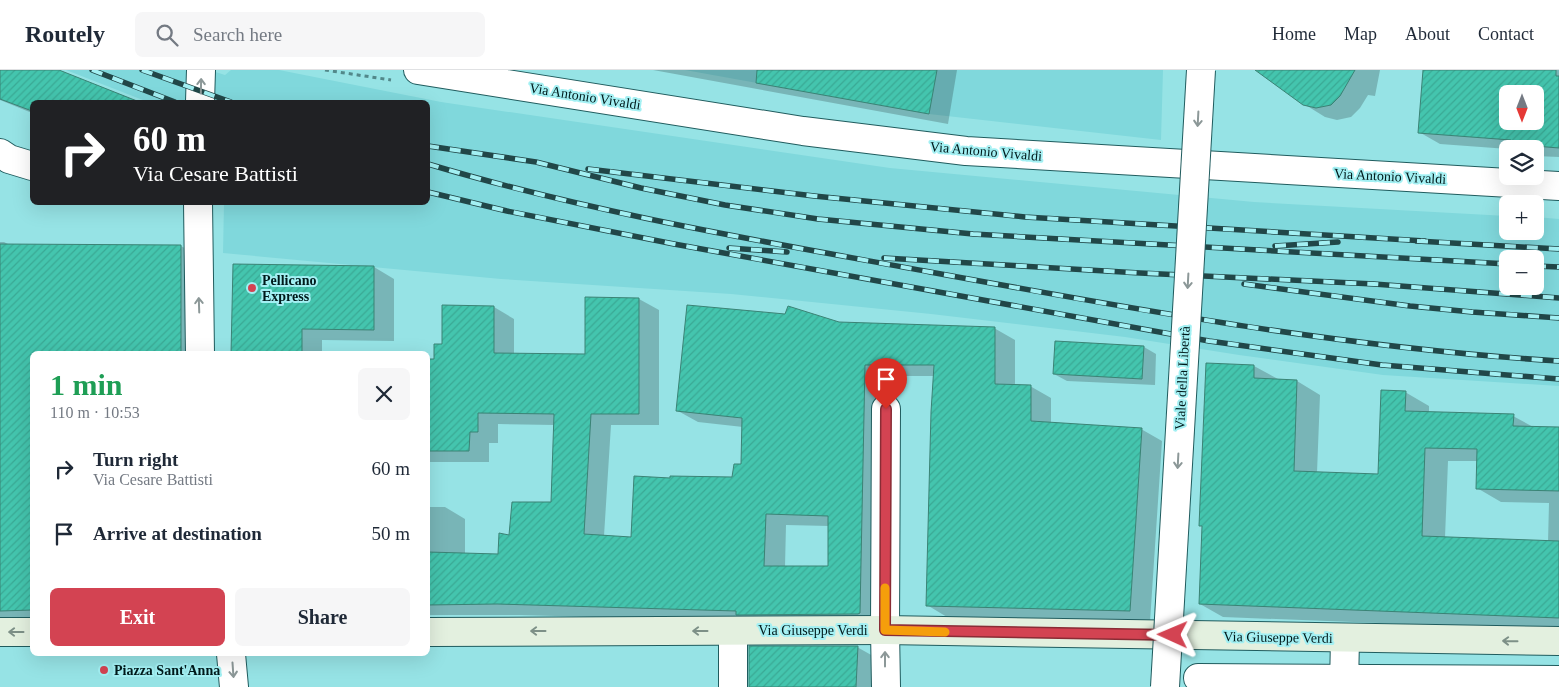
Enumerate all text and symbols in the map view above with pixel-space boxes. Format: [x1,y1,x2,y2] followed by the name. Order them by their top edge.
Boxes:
[135,12,485,57] search box
[25,21,105,47] text: Routely
[153,21,181,49] icon: search
[193,24,282,45] text: Search here
[1272,24,1316,44] text: Home
[1344,24,1377,44] text: Map
[1405,24,1450,44] text: About
[1478,24,1534,44] text: Contact
[196,79,206,95] one-way arrow
[528,80,642,113] street label: Via Antonio Vivaldi
[1499,85,1544,130] north arrow
[1499,85,1544,295] map controls
[1193,110,1202,126] one-way arrow
[50,120,115,185] icon: right
[133,120,206,159] text: 60 m
[929,139,1043,164] street label: Via Antonio Vivaldi
[1499,140,1544,185] button: layers
[133,161,298,186] text: Via Cesare Battisti
[1333,166,1447,187] street label: Via Antonio Vivaldi
[1499,195,1544,240] button: +
[1499,250,1544,295] button: −
[262,273,316,304] place label: Pellicano Express
[1184,273,1193,289] one-way arrow
[246,282,258,294] marker: Pellicano Express
[194,297,203,313] one-way arrow
[1172,325,1193,430] street label: Viale della Libertà
[865,358,907,409] pin
[872,365,900,393] icon: arrive
[50,368,123,401] text: 1 min
[358,368,410,420] button: close
[50,404,140,421] text: 110 m · 10:53
[93,449,178,470] text: Turn right
[1173,452,1182,468] one-way arrow
[50,455,78,483] icon: right
[371,458,410,479] text: 60 m
[93,471,213,488] text: Via Cesare Battisti
[50,520,78,548] icon: arrive
[93,523,262,544] text: Arrive at destination
[371,523,410,544] text: 50 m
[50,588,225,646] button: Exit
[235,588,410,646] button: Share
[1146,608,1198,660] position arrow
[758,623,868,638] street label: Via Giuseppe Verdi
[530,626,546,636] one-way arrow
[693,626,709,636] one-way arrow
[9,627,25,637] one-way arrow
[1223,629,1333,646] street label: Via Giuseppe Verdi
[1503,636,1519,645] one-way arrow
[881,651,890,667] one-way arrow
[228,662,237,678] one-way arrow
[114,663,220,678] place label: Piazza Sant'Anna
[98,664,110,676] marker: Piazza Sant'Anna

